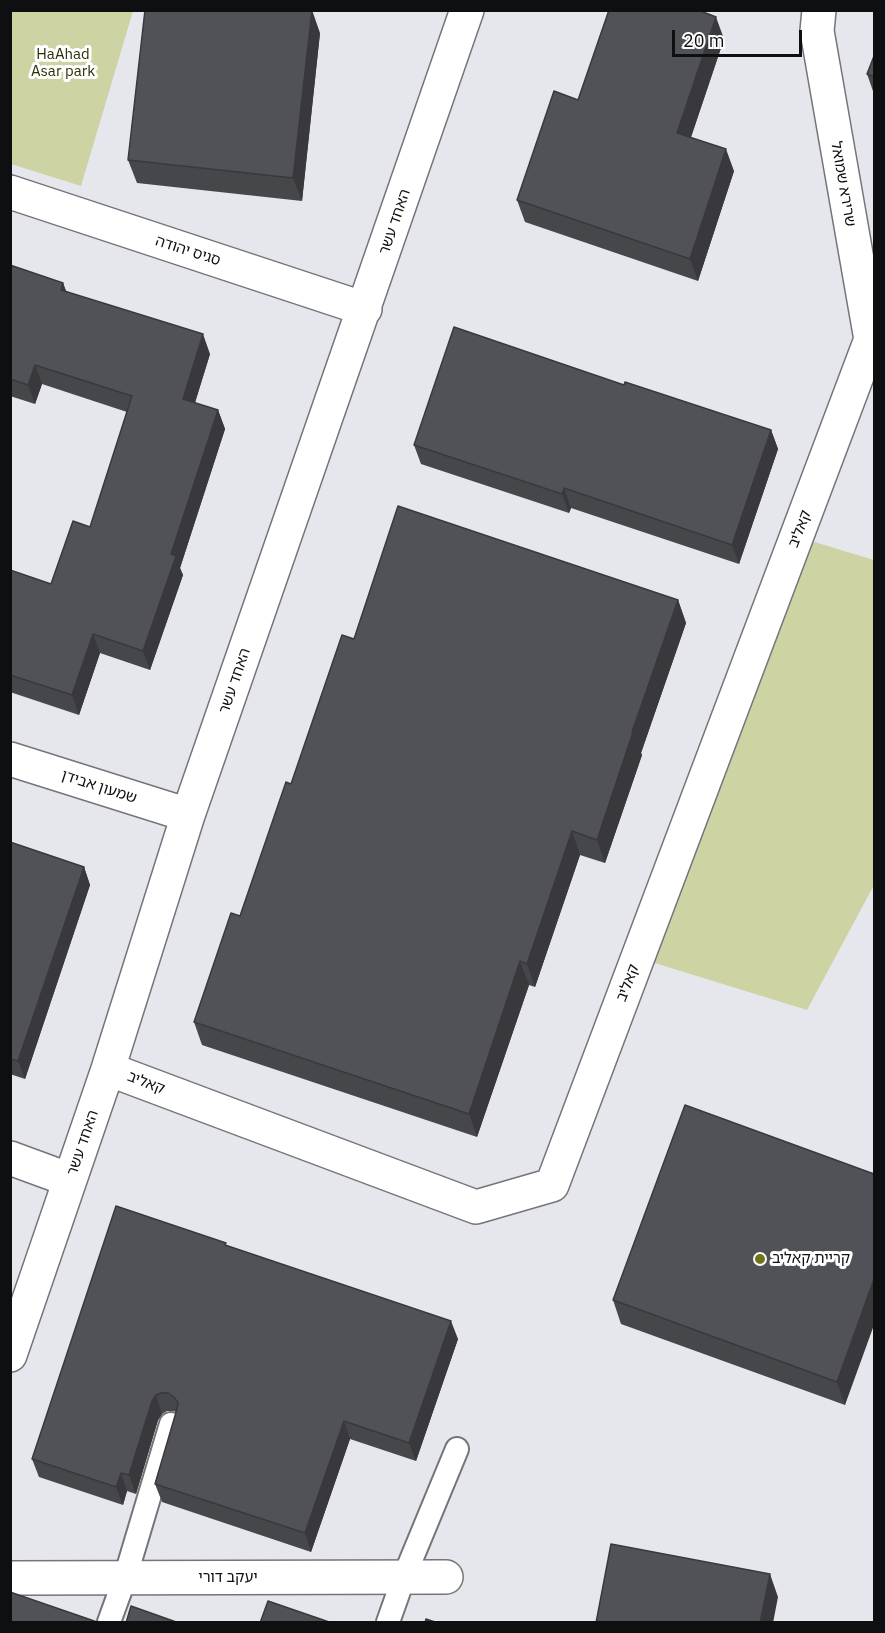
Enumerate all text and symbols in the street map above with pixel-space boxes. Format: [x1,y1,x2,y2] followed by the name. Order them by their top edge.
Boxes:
[675,18,806,56] scale bar
[683,29,725,52] text: 20 m
[31,46,95,81] park label: HaAhad Asar park
[827,140,859,228] street label: שרירא שמואל
[375,187,415,257] street label: האחד עשר
[153,232,223,270] street label: סגיס יהודה
[785,508,815,550] street label: קאליב
[215,646,255,716] street label: האחד עשר
[59,766,139,808] street label: שמעון אבידן
[613,962,643,1004] street label: קאליב
[125,1068,167,1098] street label: קאליב
[63,1108,103,1178] street label: האחד עשר
[772,1250,850,1268] place label: קריית קאליב
[753,1252,767,1266] marker: קריית קאליב
[198,1569,258,1587] street label: יעקב דורי

